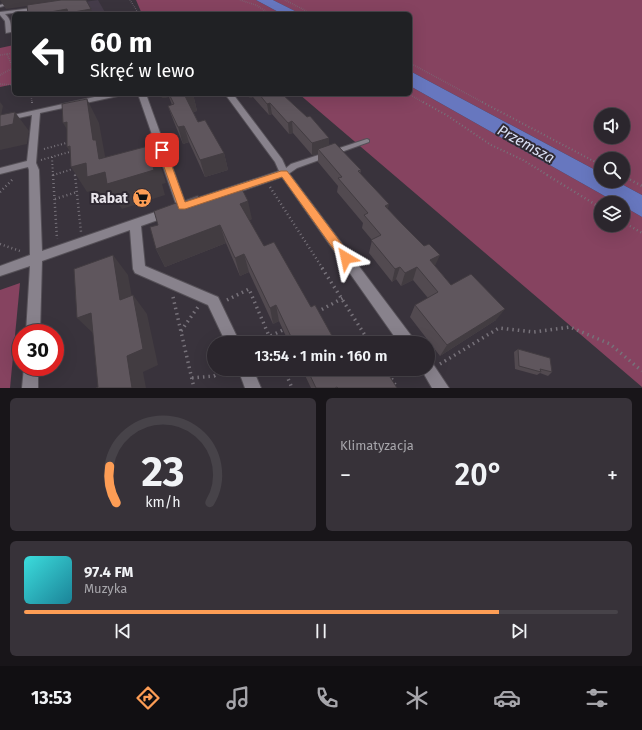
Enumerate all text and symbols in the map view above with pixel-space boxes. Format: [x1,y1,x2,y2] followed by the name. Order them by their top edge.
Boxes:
[90,26,152,59] text: 60 m
[24,28,76,80] icon: left
[90,60,195,82] text: Skręć w lewo
[594,108,630,232] map controls
[594,108,630,144] button: sound
[494,121,558,167] water label: Przemsza
[145,133,179,167] pin
[151,139,173,161] icon: arrive
[594,152,630,188] button: search
[131,187,153,209] supermarket icon: Rabat
[91,190,129,207] place label: Rabat
[594,196,630,232] button: layers
[325,237,367,279] position arrow
[12,324,64,376] speed limit sign: 30
[255,347,387,365] text: 13:54 · 1 min · 160 m
[340,438,414,453] text: Klimatyzacja
[142,446,184,496] text: 23
[455,457,503,493] text: 20°
[340,462,351,489] text: −
[607,462,618,489] text: +
[145,493,181,510] text: km/h
[84,563,133,581] text: 97.4 FM
[84,581,127,596] text: Muzyka
[112,620,134,642] icon: previous
[310,620,332,642] icon: pause
[508,620,530,642] icon: next
[134,684,162,712] icon: directions
[224,684,252,712] icon: music
[313,684,341,712] icon: phone
[403,684,431,712] icon: climate
[493,684,521,712] icon: car
[583,684,611,712] icon: filters
[31,687,72,709] text: 13:53

